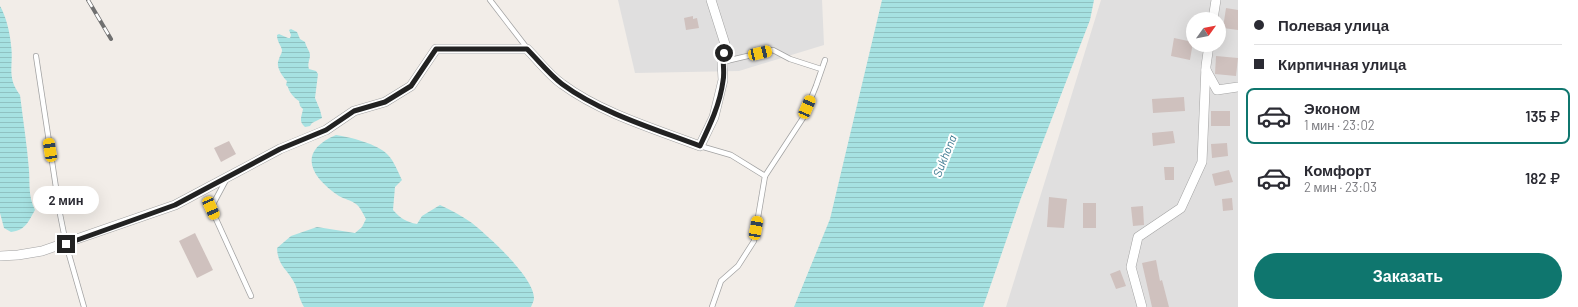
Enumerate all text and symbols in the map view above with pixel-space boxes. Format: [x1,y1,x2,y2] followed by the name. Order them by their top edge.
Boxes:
[1186,12,1226,52] north arrow
[1186,12,1226,52] map controls
[1278,16,1389,34] text: Полевая улица
[715,44,733,62] route start
[747,44,773,62] car
[1278,55,1406,73] text: Кирпичная улица
[797,94,817,120] car
[1256,98,1292,134] icon: car
[1304,99,1360,117] text: Эконом
[1525,107,1560,125] text: 135 ₽
[1304,117,1375,133] text: 1 мин · 23:02
[929,133,959,179] water label: Sukhona
[42,137,58,163] car
[1256,160,1292,196] icon: car
[1304,161,1371,179] text: Комфорт
[1525,169,1560,187] text: 182 ₽
[1304,179,1377,195] text: 2 мин · 23:03
[33,186,99,214] callout: 2 мин
[48,192,84,208] text: 2 мин
[201,195,221,221] car
[748,215,764,241] car
[57,235,75,253] route end
[1254,253,1562,299] button: Заказать

